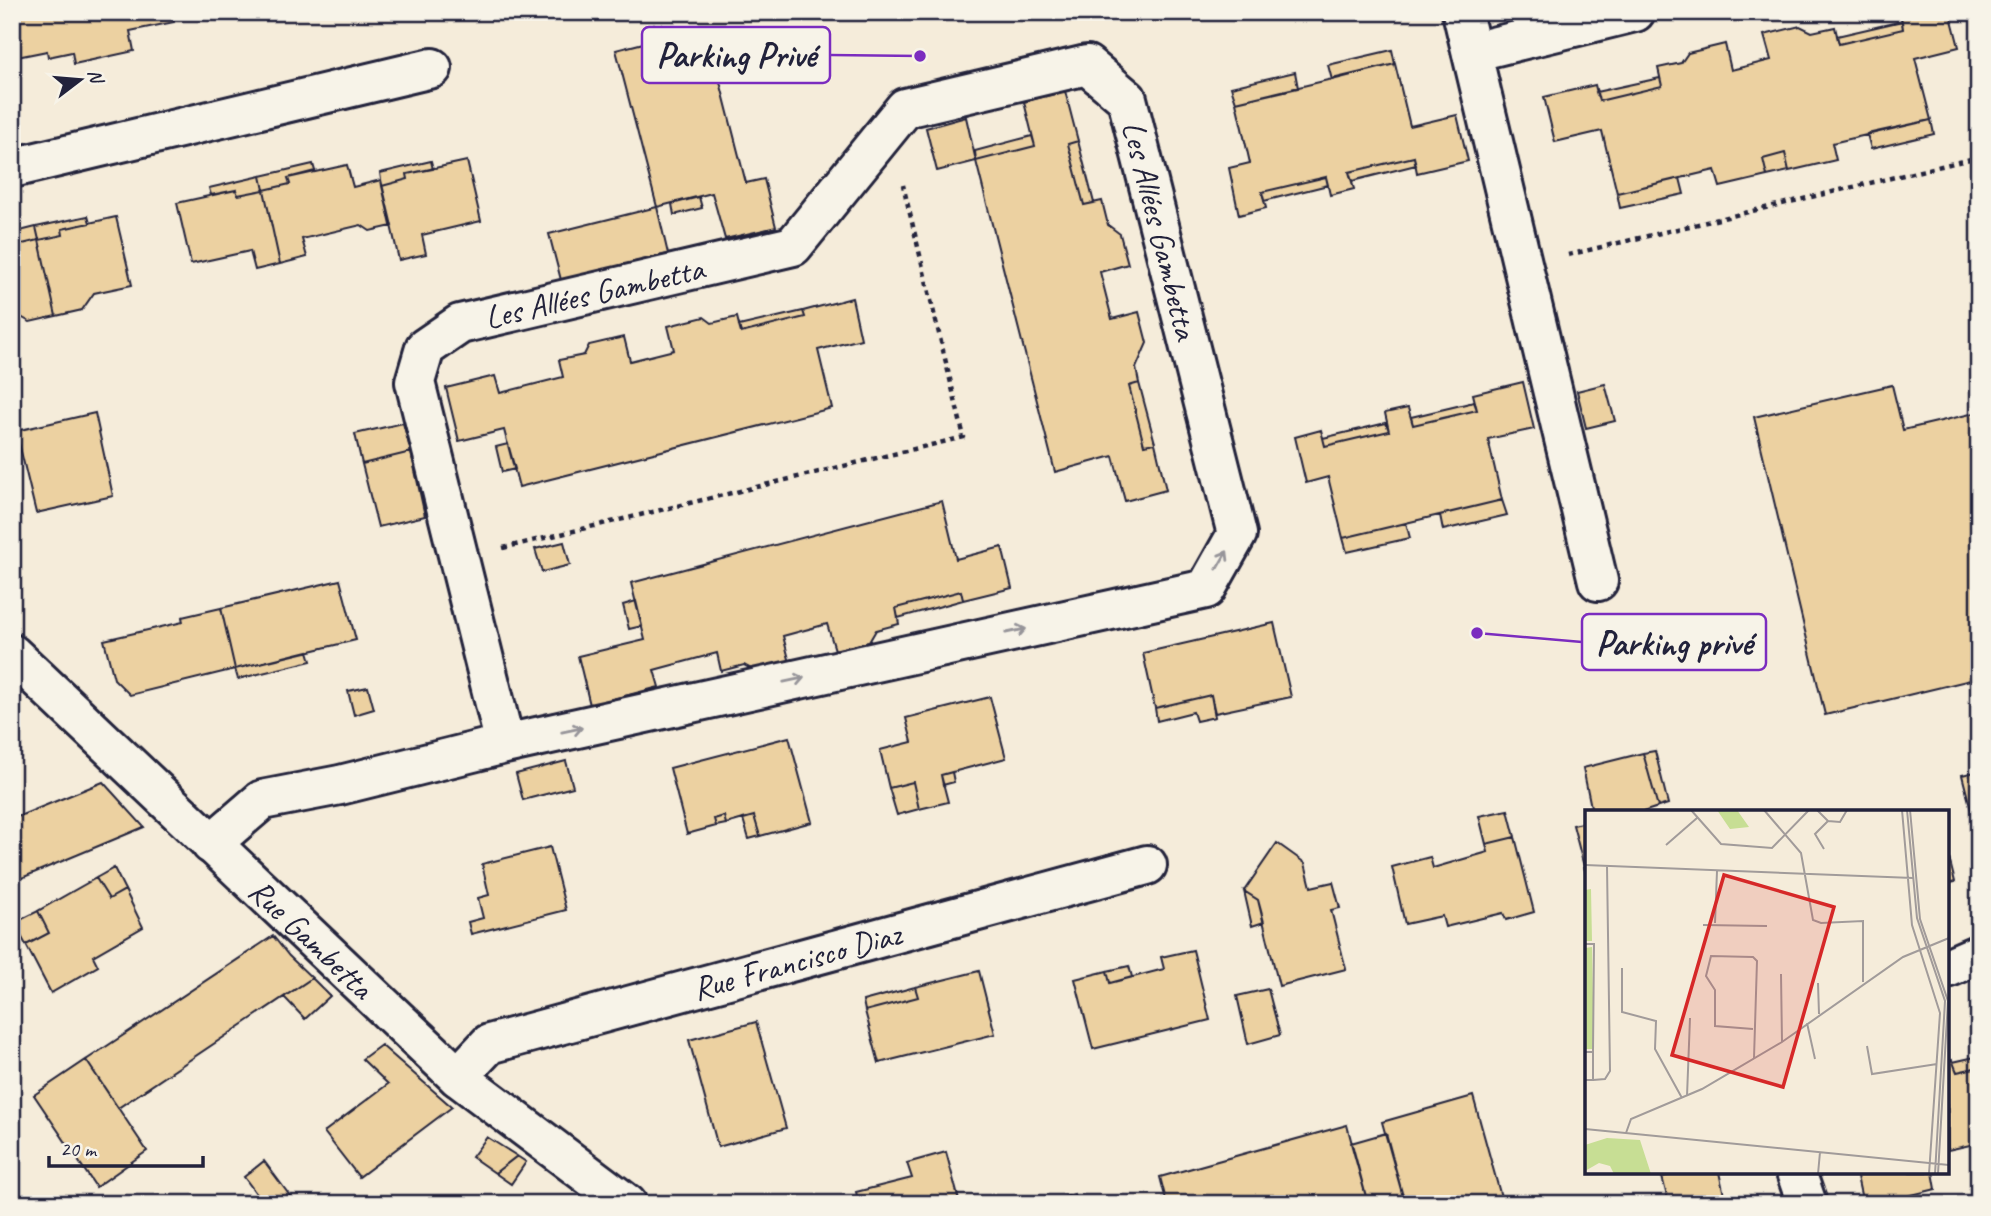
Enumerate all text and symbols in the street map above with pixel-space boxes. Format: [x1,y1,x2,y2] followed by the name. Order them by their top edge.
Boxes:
[642,27,830,83] callout: Parking Privé
[656,33,821,78] text: Parking Privé
[46,46,116,116] north arrow
[82,67,109,88] text: N
[1113,117,1208,346] street label: Les Allées Gambetta
[481,247,710,339] street label: Les Allées Gambetta
[1216,550,1229,571] one-way arrow
[1582,614,1766,670] callout: Parking privé
[1596,621,1758,666] text: Parking privé
[1004,624,1027,637] one-way arrow
[782,673,805,687] one-way arrow
[560,722,583,736] one-way arrow
[1585,810,1949,1174] inset map
[240,870,383,1009] street label: Rue Gambetta
[688,912,908,1010] street label: Rue Francisco Diaz
[49,1125,203,1169] scale bar
[60,1136,98,1162] text: 20 m

